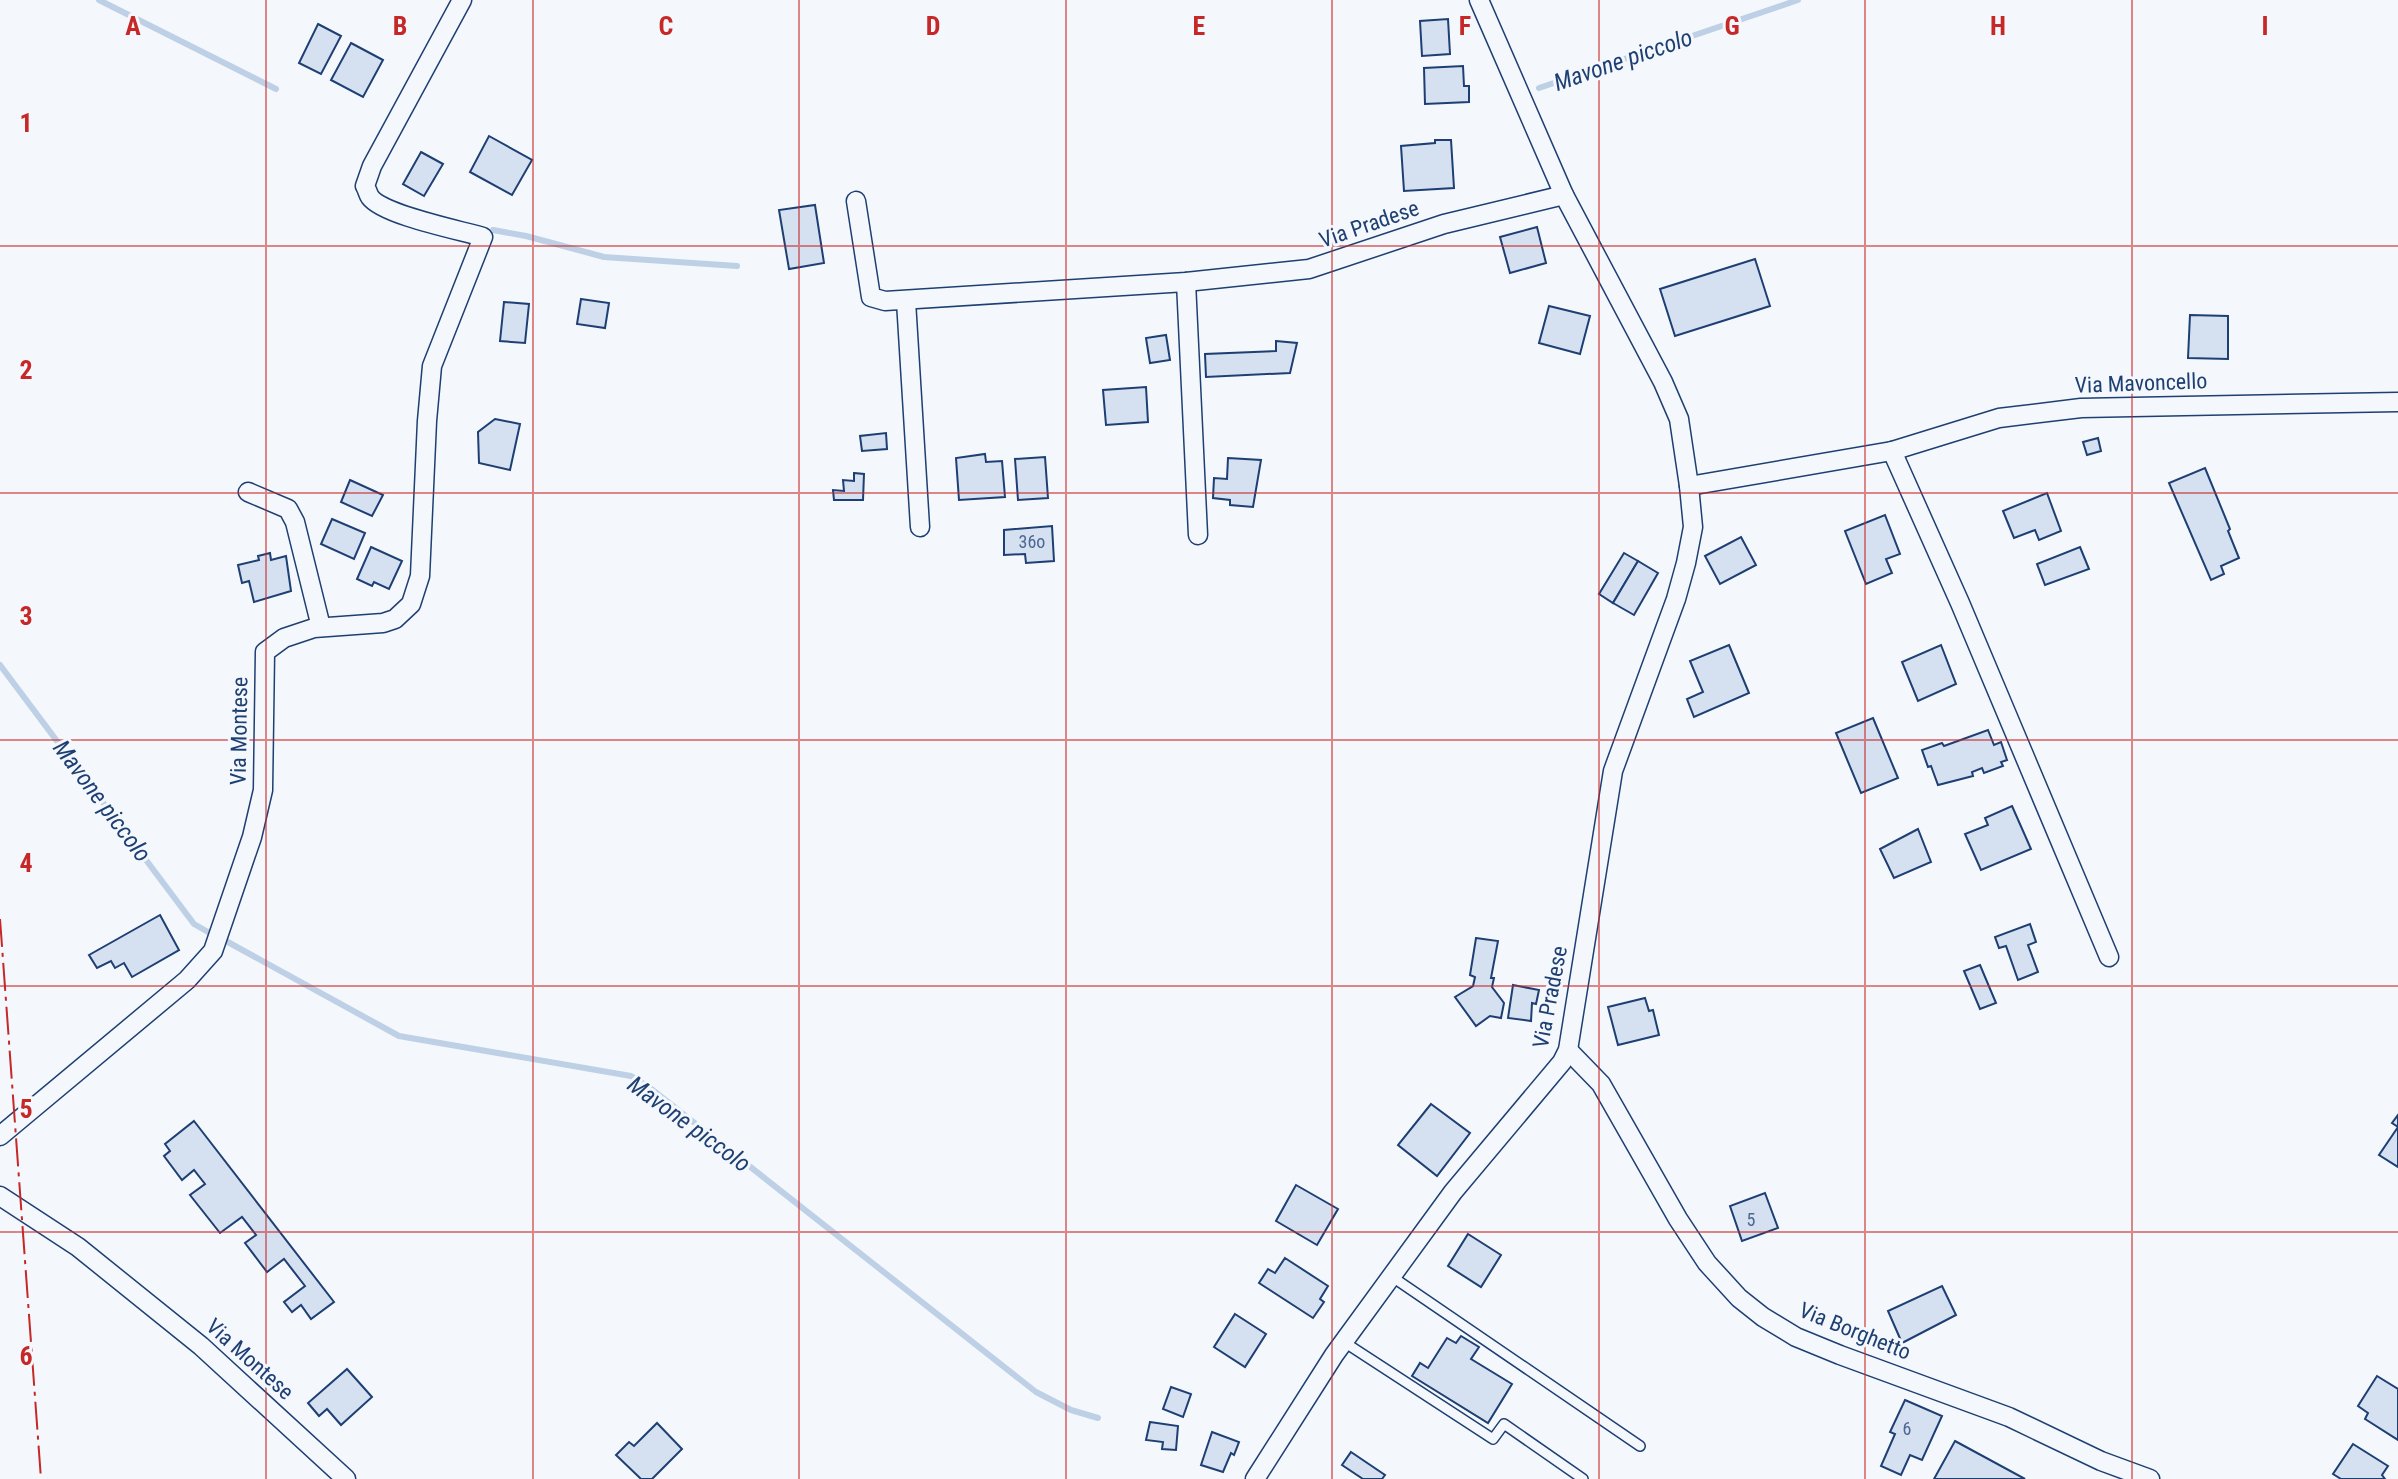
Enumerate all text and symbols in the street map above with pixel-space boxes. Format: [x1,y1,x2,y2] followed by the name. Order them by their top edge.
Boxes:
[125,11,141,41] text: A
[393,11,407,41] text: B
[659,11,674,41] text: C
[926,11,940,41] text: D
[1193,11,1206,41] text: E
[1459,11,1471,41] text: F
[1724,11,1740,41] text: G
[1990,11,2006,41] text: H
[2261,11,2269,41] text: I
[1550,23,1696,97] water label: Mavone piccolo
[19,108,33,138] text: 1
[1316,195,1422,253] street label: Via Pradese
[19,355,33,385] text: 2
[2074,368,2208,398] street label: Via Mavoncello
[1019,531,1045,552] house number: 36o
[19,601,33,631] text: 3
[226,677,252,785] street label: Via Montese
[47,735,157,867] water label: Mavone piccolo
[19,848,33,878] text: 4
[1528,944,1572,1050] street label: Via Pradese
[622,1070,756,1178] water label: Mavone piccolo
[19,1094,33,1124] text: 5
[1747,1209,1756,1230] house number: 5
[1796,1297,1914,1365] street label: Via Borghetto
[201,1313,299,1405] street label: Via Montese
[19,1341,33,1371] text: 6
[1903,1418,1911,1439] house number: 6

